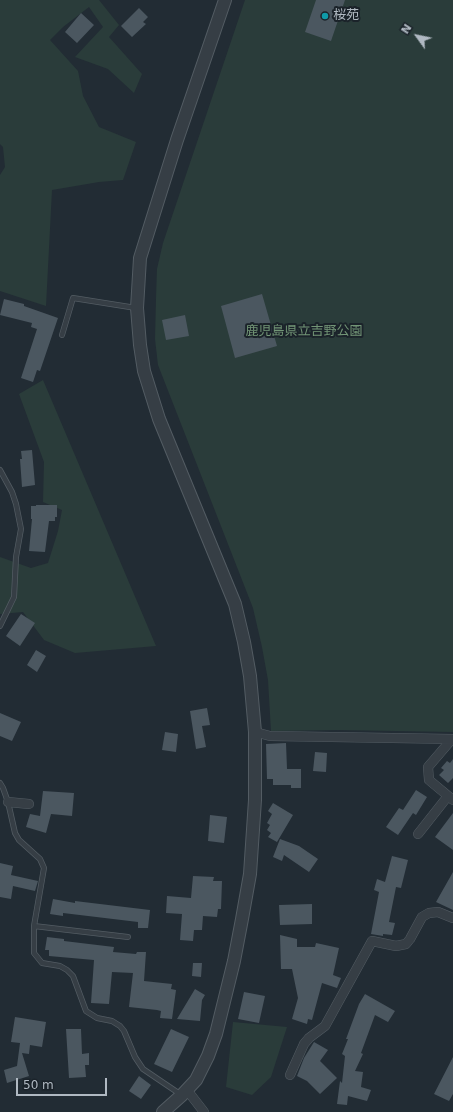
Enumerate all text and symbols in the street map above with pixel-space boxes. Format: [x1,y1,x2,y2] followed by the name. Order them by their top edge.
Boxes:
[333,8,359,24] place label: 桜苑
[320,11,330,21] marker: 桜苑
[397,16,437,56] north arrow
[399,22,414,37] text: N
[246,324,362,340] park label: 鹿児島県立吉野公園
[18,1070,109,1096] scale bar
[23,1078,54,1092] text: 50 m

